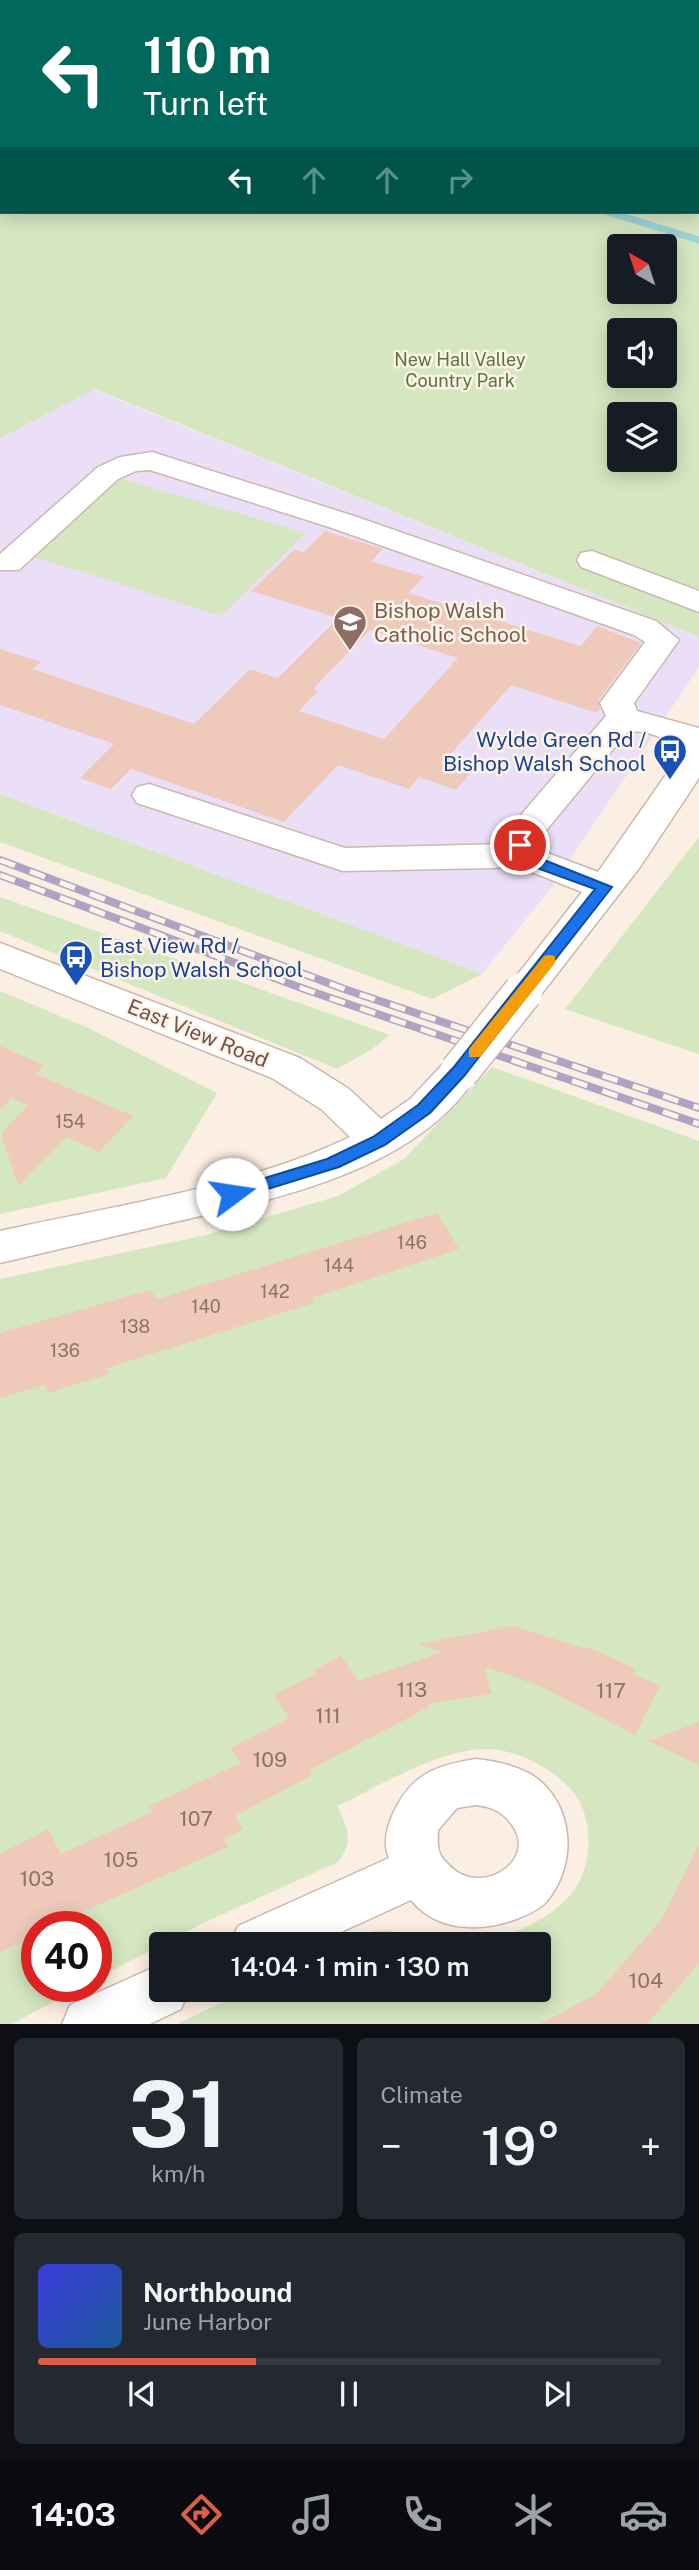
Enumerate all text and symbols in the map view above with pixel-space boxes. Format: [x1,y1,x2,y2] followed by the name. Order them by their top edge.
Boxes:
[143,26,271,84] text: 110 m
[28,28,119,119] icon: left
[143,85,268,122] text: Turn left
[222,161,260,199] icon: left
[295,161,333,199] icon: ahead
[368,161,406,199] icon: ahead
[441,161,479,199] icon: right
[607,234,677,304] north arrow
[607,234,677,472] map controls
[607,318,677,388] button: sound
[394,349,526,391] park label: New Hall Valley Country Park
[607,402,677,472] button: layers
[374,598,527,647] place label: Bishop Walsh Catholic School
[331,603,369,652] school or university icon: Bishop Walsh Catholic School
[443,727,647,776] place label: Wylde Green Rd / Bishop Walsh School
[651,732,689,781] bus stop icon: Wylde Green Rd / Bishop Walsh School
[490,815,550,875] pin
[501,826,539,864] icon: arrive
[100,933,303,982] place label: East View Rd / Bishop Walsh School
[57,938,95,987] bus stop icon: East View Rd / Bishop Walsh School
[124,993,272,1073] street label: East View Road
[55,1111,85,1132] house number: 154
[195,1157,269,1231] position arrow
[397,1232,427,1253] house number: 146
[324,1255,354,1276] house number: 144
[260,1281,290,1302] house number: 142
[191,1296,221,1317] house number: 140
[120,1316,150,1337] house number: 138
[50,1340,80,1361] house number: 136
[397,1677,427,1702] house number: 113
[596,1678,626,1703] house number: 117
[315,1703,341,1728] house number: 111
[253,1747,287,1772] house number: 109
[179,1806,213,1831] house number: 107
[104,1847,138,1872] house number: 105
[20,1866,54,1891] house number: 103
[21,1911,112,2002] speed limit sign: 40
[231,1951,469,1982] text: 14:04 · 1 min · 130 m
[629,1968,663,1993] house number: 104
[129,2061,228,2167] text: 31
[381,2081,463,2108] text: Climate
[481,2116,561,2177] text: 19°
[381,2124,402,2169] text: −
[640,2124,661,2169] text: +
[151,2160,205,2187] text: km/h
[143,2277,292,2308] text: Northbound
[143,2308,272,2335] text: June Harbor
[123,2375,161,2413] icon: previous
[330,2375,368,2413] icon: pause
[538,2375,576,2413] icon: next
[177,2490,226,2539] icon: directions
[288,2490,337,2539] icon: music
[398,2490,447,2539] icon: phone
[509,2490,558,2539] icon: climate
[619,2490,668,2539] icon: car
[31,2496,116,2533] text: 14:03

